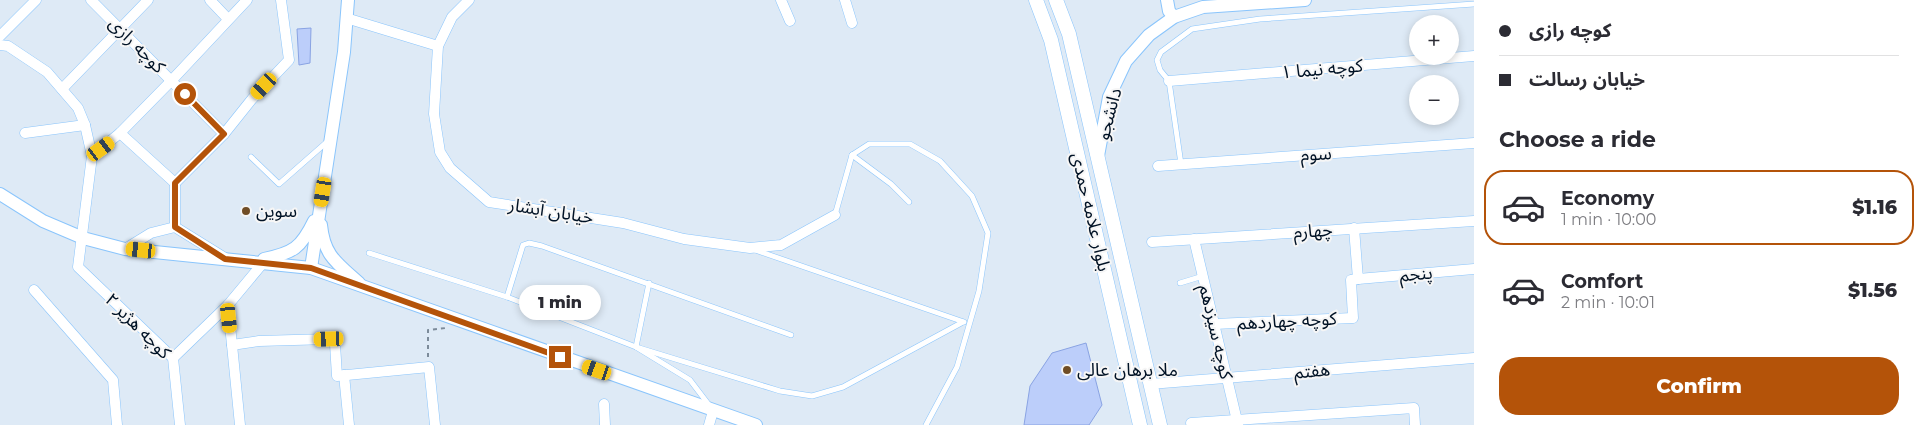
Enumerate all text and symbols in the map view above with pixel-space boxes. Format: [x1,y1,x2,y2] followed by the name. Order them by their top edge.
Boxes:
[104,12,170,78] street label: کوچه رازی
[1409,15,1459,125] map controls
[1409,15,1459,65] button: +
[1529,19,1611,42] text: کوچه رازی
[1280,54,1364,84] street label: کوچه نیما ۱
[1529,68,1645,91] text: خیابان رسالت
[248,70,279,102] car
[1409,75,1459,125] button: −
[174,83,196,105] route start
[1092,86,1126,142] street label: دانشجو
[1499,126,1656,153] text: Choose a ride
[84,134,117,164] car
[1300,142,1333,169] street label: سوم
[1067,150,1115,274] street label: بلوار علامه حمدی
[313,176,332,208] car
[1501,185,1546,230] icon: car
[1561,187,1654,210] text: Economy
[506,193,595,229] street label: خیابان آبشار
[1852,196,1897,219] text: $1.16
[256,200,297,222] place label: سوین
[240,205,252,217] marker: سوین
[1561,210,1656,229] text: 1 min · 10:00
[1292,219,1334,246] street label: چهارم
[125,241,156,259] car
[1399,262,1434,288] street label: پنجم
[1501,268,1546,313] icon: car
[1561,270,1643,293] text: Comfort
[1848,279,1897,302] text: $1.56
[1192,283,1238,382] street label: کوچه سیزدهم
[519,284,601,320] callout: 1 min
[100,288,176,364] street label: کوچه هژیر ۲
[538,293,582,312] text: 1 min
[1561,293,1655,312] text: 2 min · 10:01
[219,302,238,334] car
[1236,307,1338,337] street label: کوچه چهاردهم
[313,331,344,347] car
[549,346,571,368] route end
[1499,357,1899,415] button: Confirm
[580,358,613,382] car
[1293,358,1331,386] street label: هفتم
[1077,359,1178,381] place label: ملا برهان عالی
[1061,364,1073,376] marker: ملا برهان عالی

